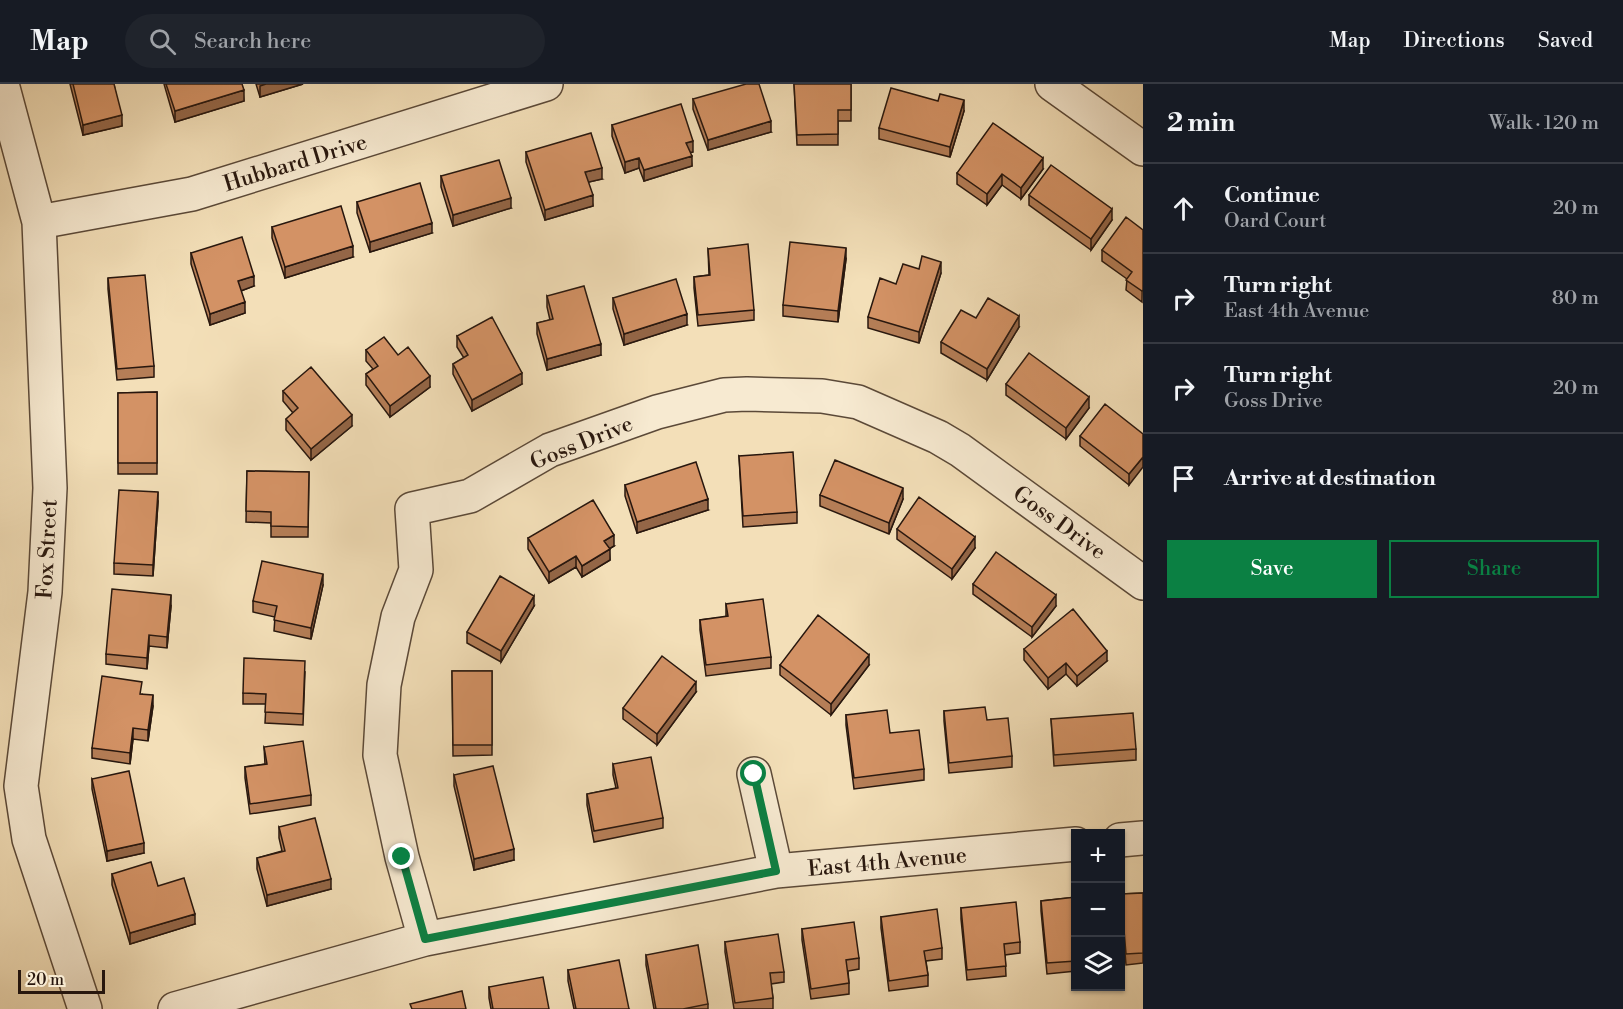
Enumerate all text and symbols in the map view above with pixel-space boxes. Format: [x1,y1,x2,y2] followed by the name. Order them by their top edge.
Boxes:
[125,14,545,68] search box
[30,24,89,59] text: Map
[146,25,179,58] icon: search
[194,28,311,55] text: Search here
[1329,28,1371,54] text: Map
[1404,28,1505,54] text: Directions
[1538,28,1593,54] text: Saved
[1167,107,1235,139] text: 2 min
[1489,111,1599,136] text: Walk · 120 m
[220,129,371,198] street label: Hubbard Drive
[1224,182,1320,209] text: Continue
[1167,192,1200,225] icon: ahead
[1553,196,1599,221] text: 20 m
[1224,209,1326,234] text: Oard Court
[1224,272,1332,299] text: Turn right
[1167,282,1200,315] icon: right
[1552,286,1599,311] text: 80 m
[1224,299,1369,324] text: East 4th Avenue
[1224,362,1332,389] text: Turn right
[1167,372,1200,405] icon: right
[1553,376,1599,401] text: 20 m
[1224,389,1323,414] text: Goss Drive
[526,411,637,476] street label: Goss Drive
[1167,462,1200,495] icon: arrive
[1224,465,1436,492] text: Arrive at destination
[1007,480,1111,566] street label: Goss Drive
[31,498,64,600] street label: Fox Street
[1167,540,1377,598] button: Save
[1389,540,1599,598] button: Share
[740,760,766,786] route start
[1071,829,1125,991] map controls
[1071,829,1125,883] button: +
[806,842,968,883] street label: East 4th Avenue
[388,843,414,869] route end
[1071,883,1125,937] button: −
[1071,937,1125,991] button: layers
[18,967,105,994] scale bar
[27,970,64,990] text: 20 m

